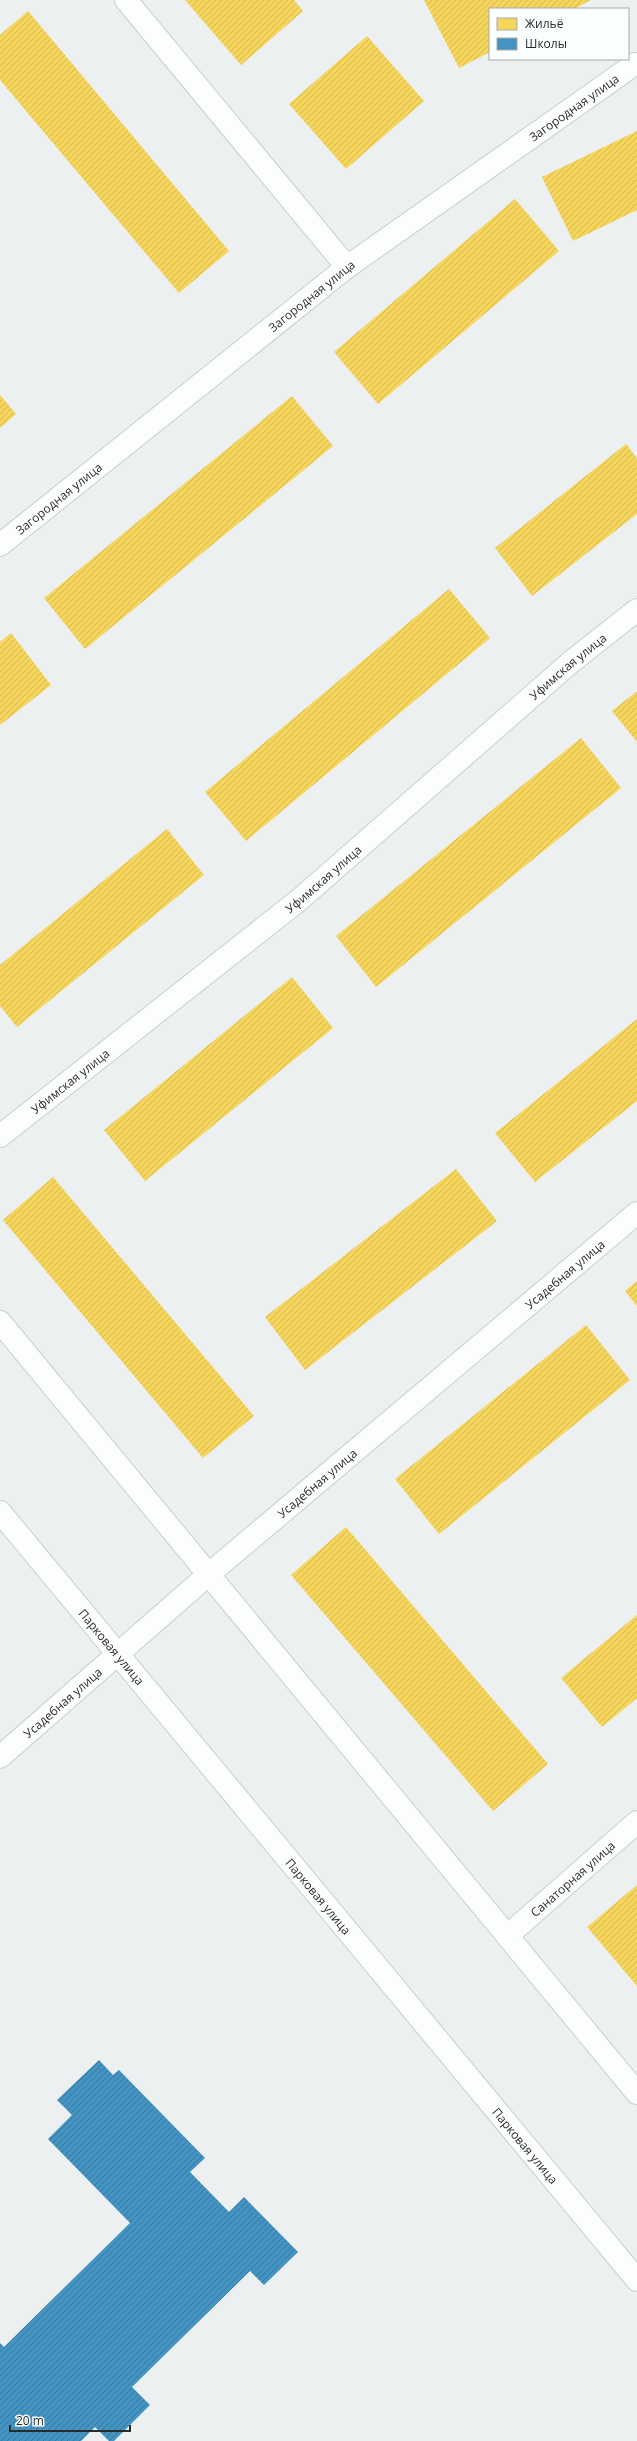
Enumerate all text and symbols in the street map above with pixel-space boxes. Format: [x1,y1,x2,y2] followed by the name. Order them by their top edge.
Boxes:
[489,8,629,60] legend
[525,15,564,32] text: Жильё
[525,35,567,52] text: Школы
[525,70,622,145] street label: Загородная улица
[265,256,358,335] street label: Загородная улица
[12,458,105,538] street label: Загородная улица
[525,629,610,703] street label: Уфимская улица
[281,841,365,916] street label: Уфимская улица
[27,1045,113,1117] street label: Уфимская улица
[521,1236,608,1313] street label: Усадебная улица
[273,1444,360,1522] street label: Усадебная улица
[75,1605,148,1688] street label: Парковая улица
[19,1663,105,1741] street label: Усадебная улица
[526,1837,618,1920] street label: Санаторная улица
[282,1854,355,1938] street label: Парковая улица
[489,2104,562,2187] street label: Парковая улица
[10,2407,130,2433] scale bar
[16,2412,44,2429] text: 20 m

